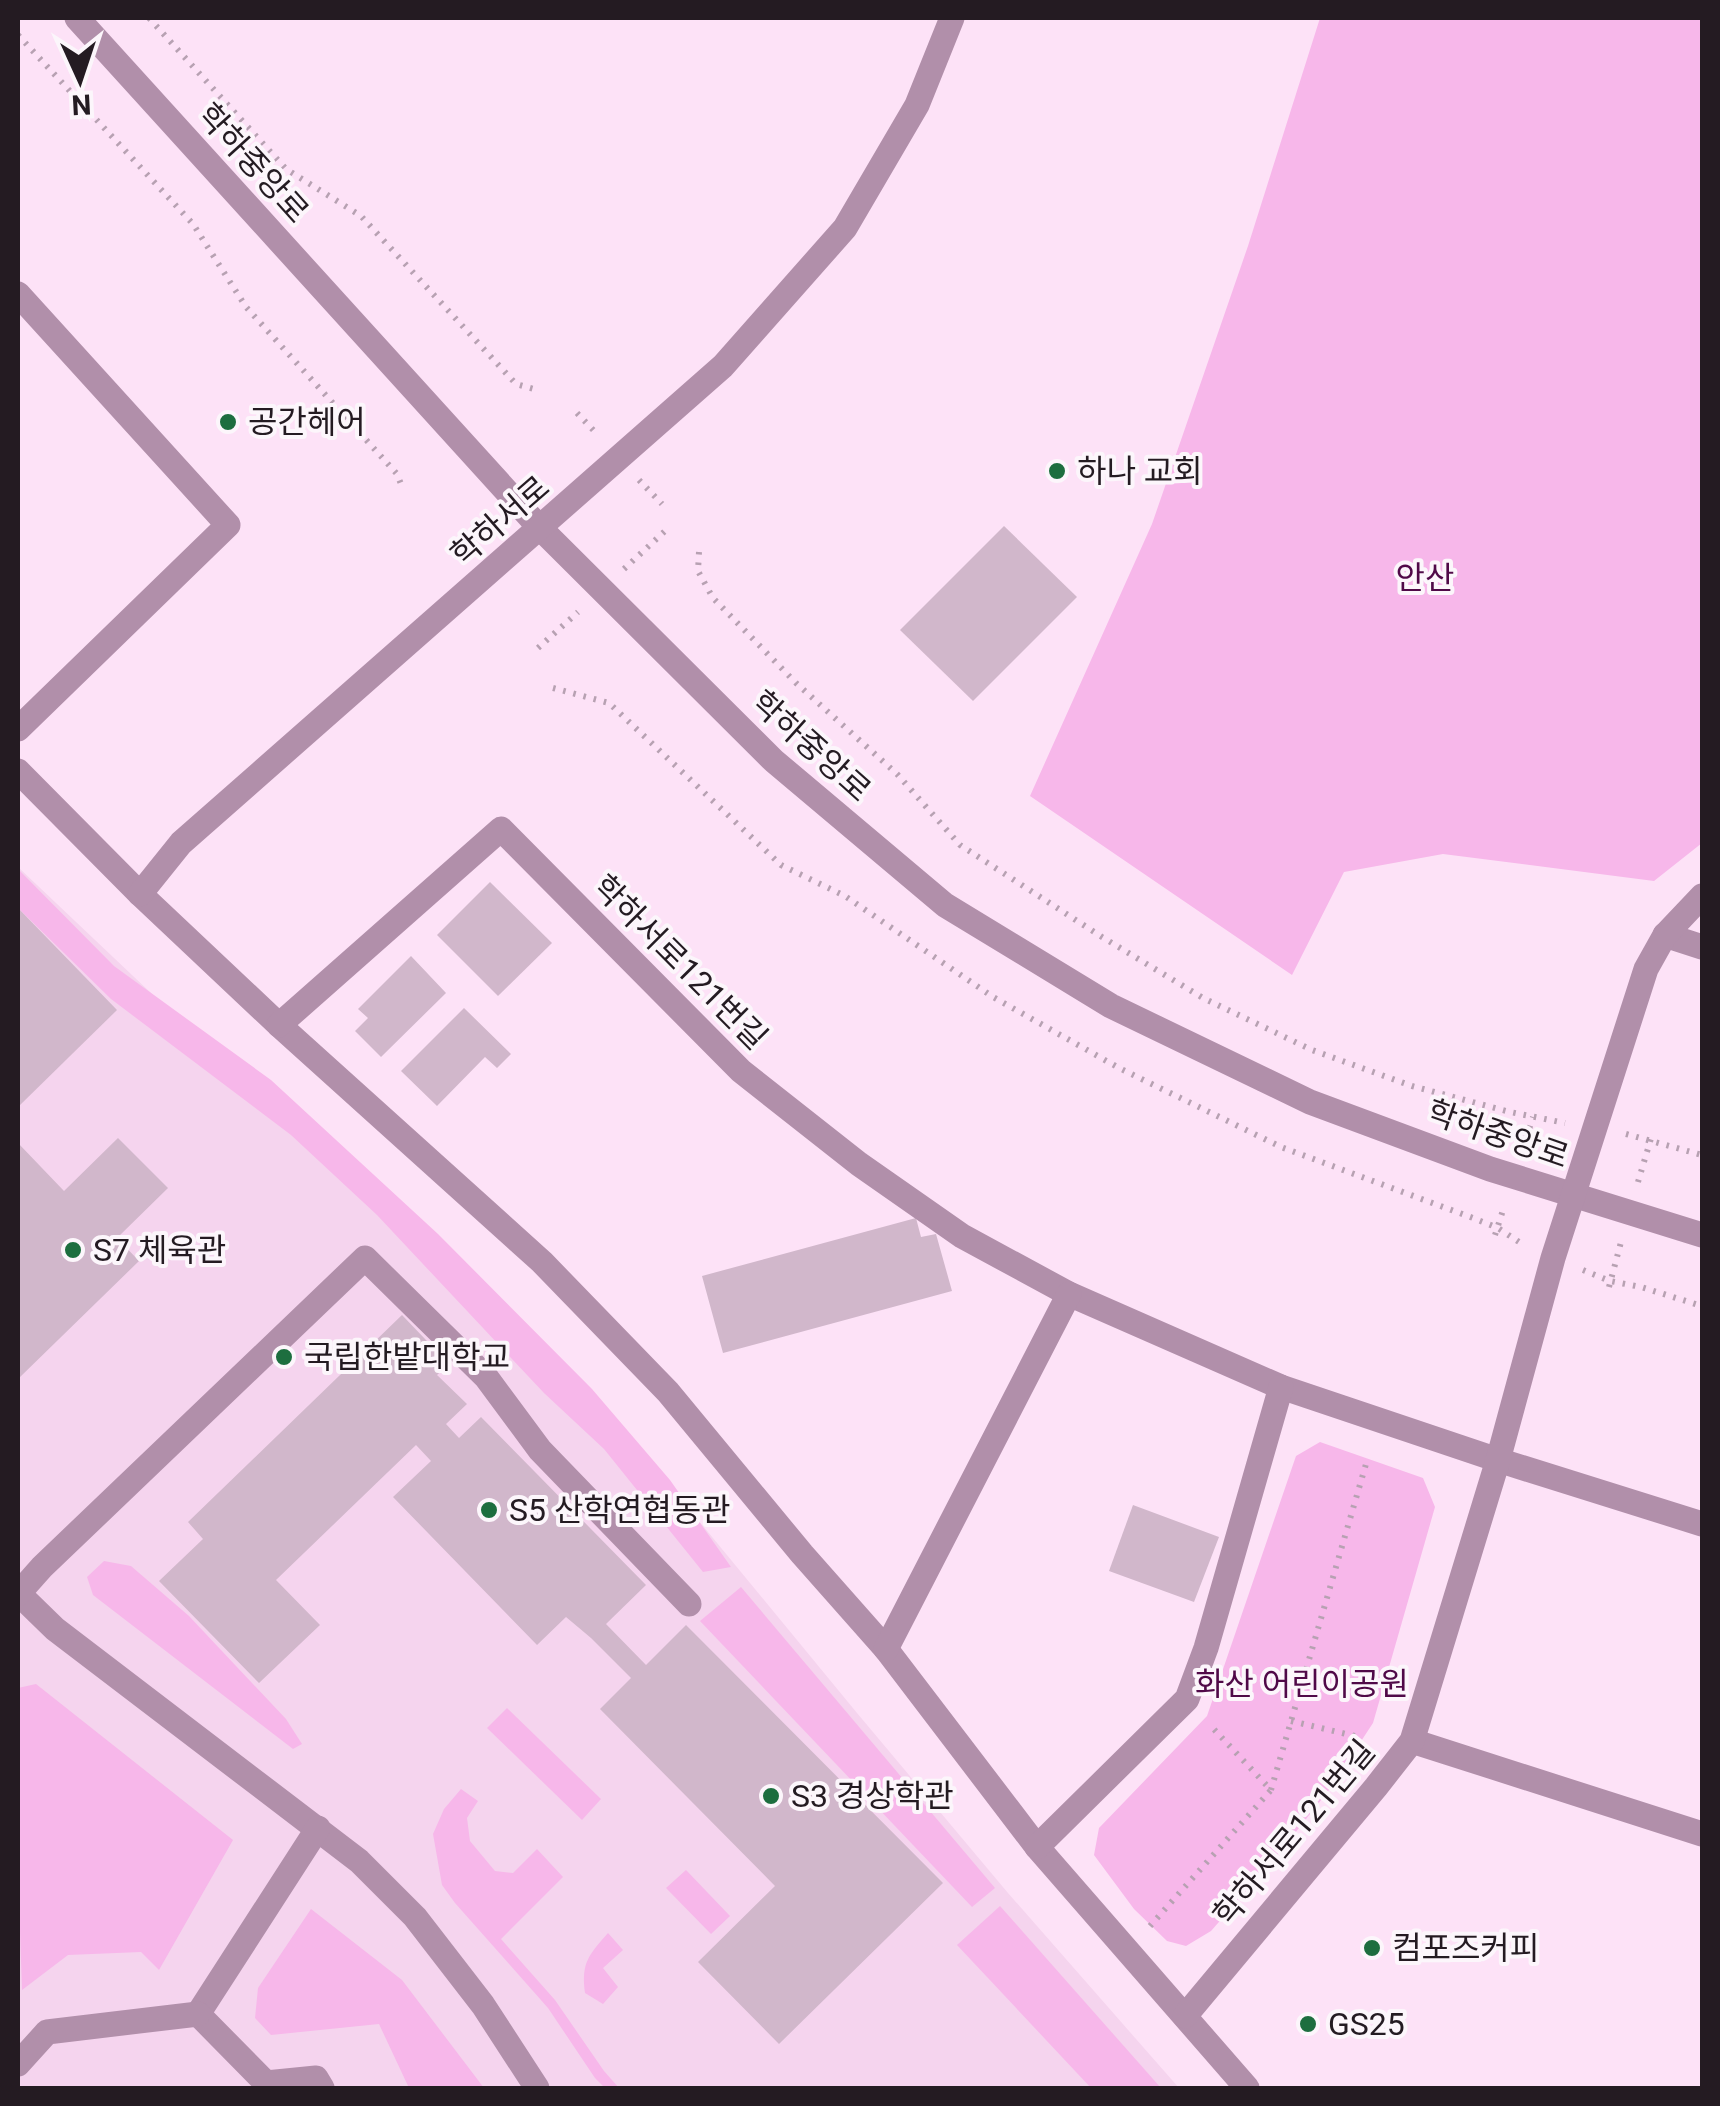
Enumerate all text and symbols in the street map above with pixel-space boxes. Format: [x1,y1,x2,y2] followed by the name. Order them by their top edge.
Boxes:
[30,30,130,130] north arrow
[71,87,92,121] text: N
[190,96,316,230] street label: 학하중앙로
[248,403,366,441] place label: 공간헤어
[217,411,239,433] marker: 공간헤어
[1077,452,1203,490] place label: 하나 교회
[1046,460,1068,482] marker: 하나 교회
[443,468,557,574] street label: 학하서로
[1396,559,1454,597] park label: 안산
[744,683,878,809] street label: 학하중앙로
[585,867,775,1057] street label: 학하서로121번길
[1422,1092,1574,1176] street label: 학하중앙로
[93,1231,226,1269] place label: S7 체육관
[62,1239,84,1261] marker: S7 체육관
[304,1338,510,1376] place label: 국립한밭대학교
[273,1346,295,1368] marker: 국립한밭대학교
[509,1491,731,1529] place label: S5 산학연협동관
[478,1499,500,1521] marker: S5 산학연협동관
[1195,1665,1409,1703] park label: 화산 어린이공원
[1205,1732,1383,1934] street label: 학하서로121번길
[791,1777,954,1815] place label: S3 경상학관
[760,1785,782,1807] marker: S3 경상학관
[1392,1929,1539,1967] place label: 컴포즈커피
[1361,1937,1383,1959] marker: 컴포즈커피
[1328,2005,1405,2043] place label: GS25
[1297,2013,1319,2035] marker: GS25

